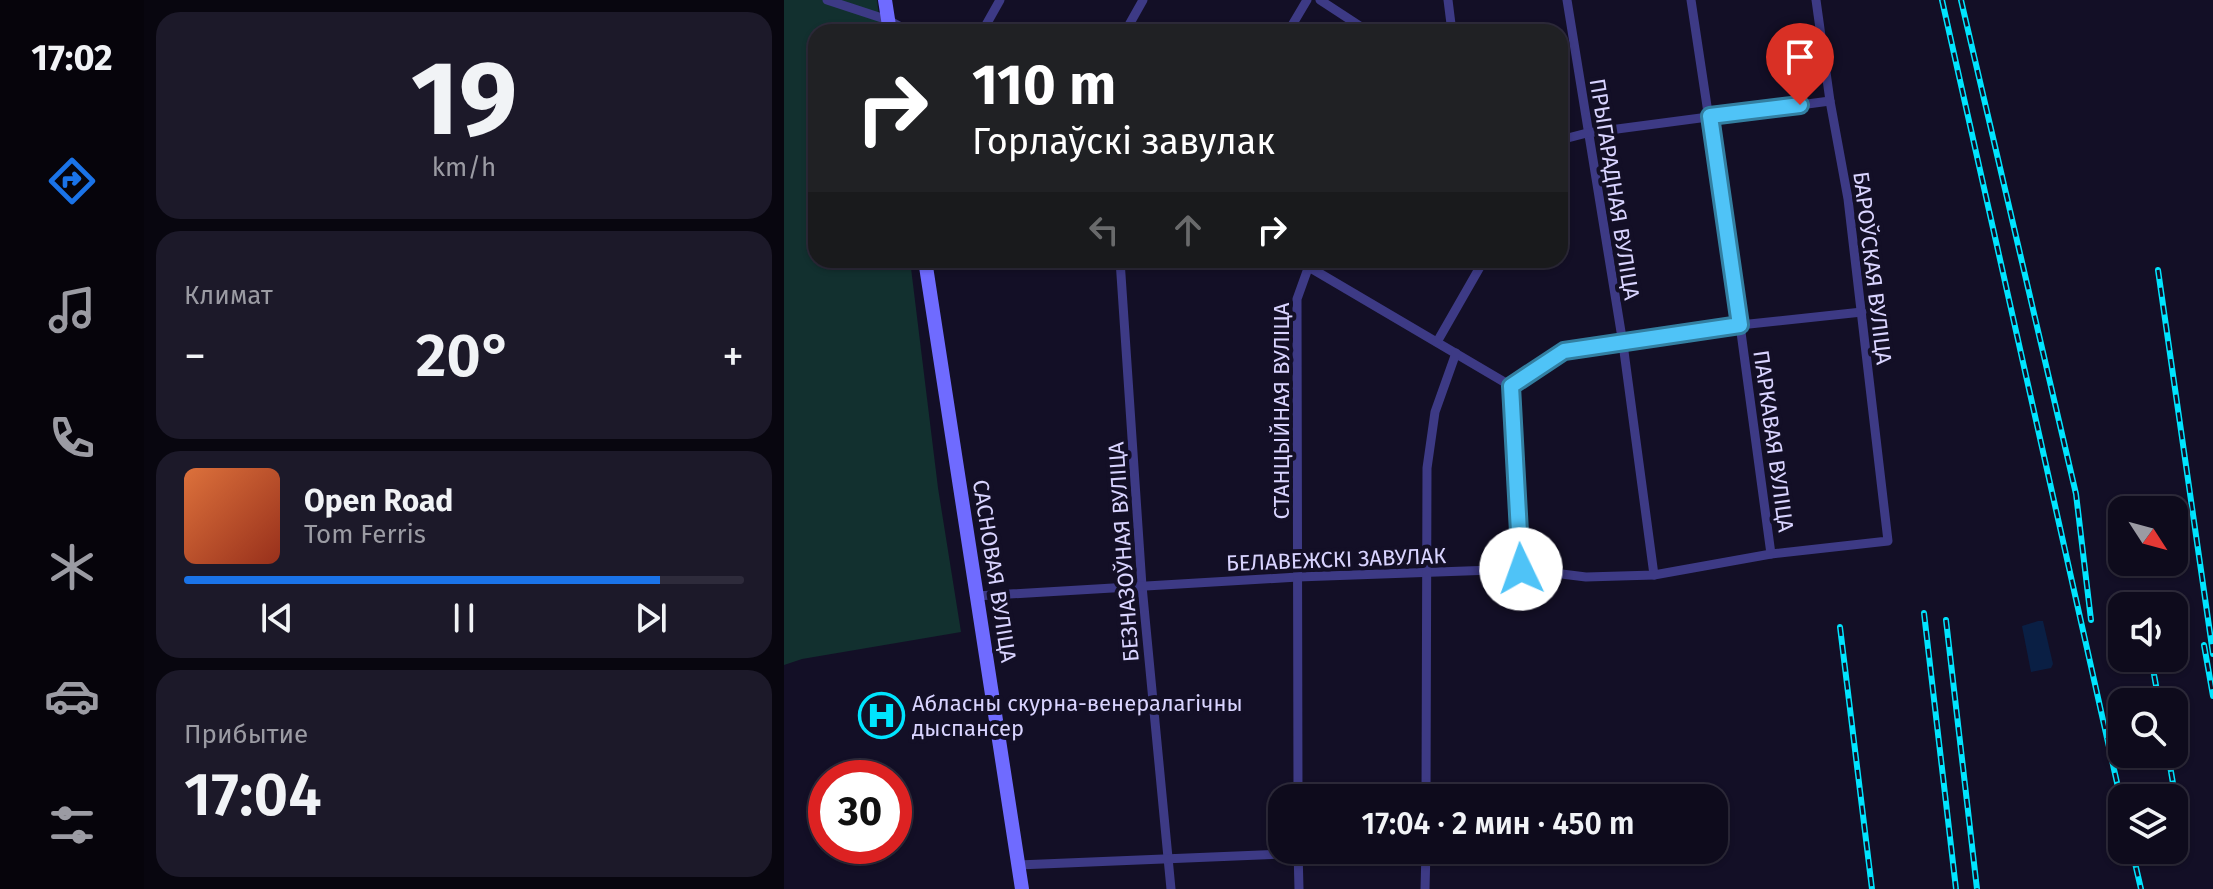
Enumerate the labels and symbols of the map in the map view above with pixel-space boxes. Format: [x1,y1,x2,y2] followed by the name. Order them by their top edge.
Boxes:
[1766,23,1834,105] pin
[1584,76,1645,302] street label: ПРЫГАРАДНАЯ ВУЛІЦА
[1847,170,1898,366] street label: БАРОЎСКАЯ ВУЛІЦА
[1268,302,1295,519] street label: СТАНЦЫЙНАЯ ВУЛІЦА
[1747,348,1800,534] street label: ПАРКАВАЯ ВУЛІЦА
[1102,441,1145,663] street label: БЕЗНАЗОЎНАЯ ВУЛІЦА
[967,478,1022,665] street label: САСНОВАЯ ВУЛІЦА
[2108,496,2188,576] north arrow
[1479,527,1563,611] position arrow
[1225,542,1447,577] street label: БЕЛАВЕЖСКІ ЗАВУЛАК
[912,690,1243,742] place label: Абласны скурна-венералагічны дыспансер
[857,692,905,740] hospital icon: Абласны скурна-венералагічны дыспансер
[808,760,912,864] speed limit sign: 30

